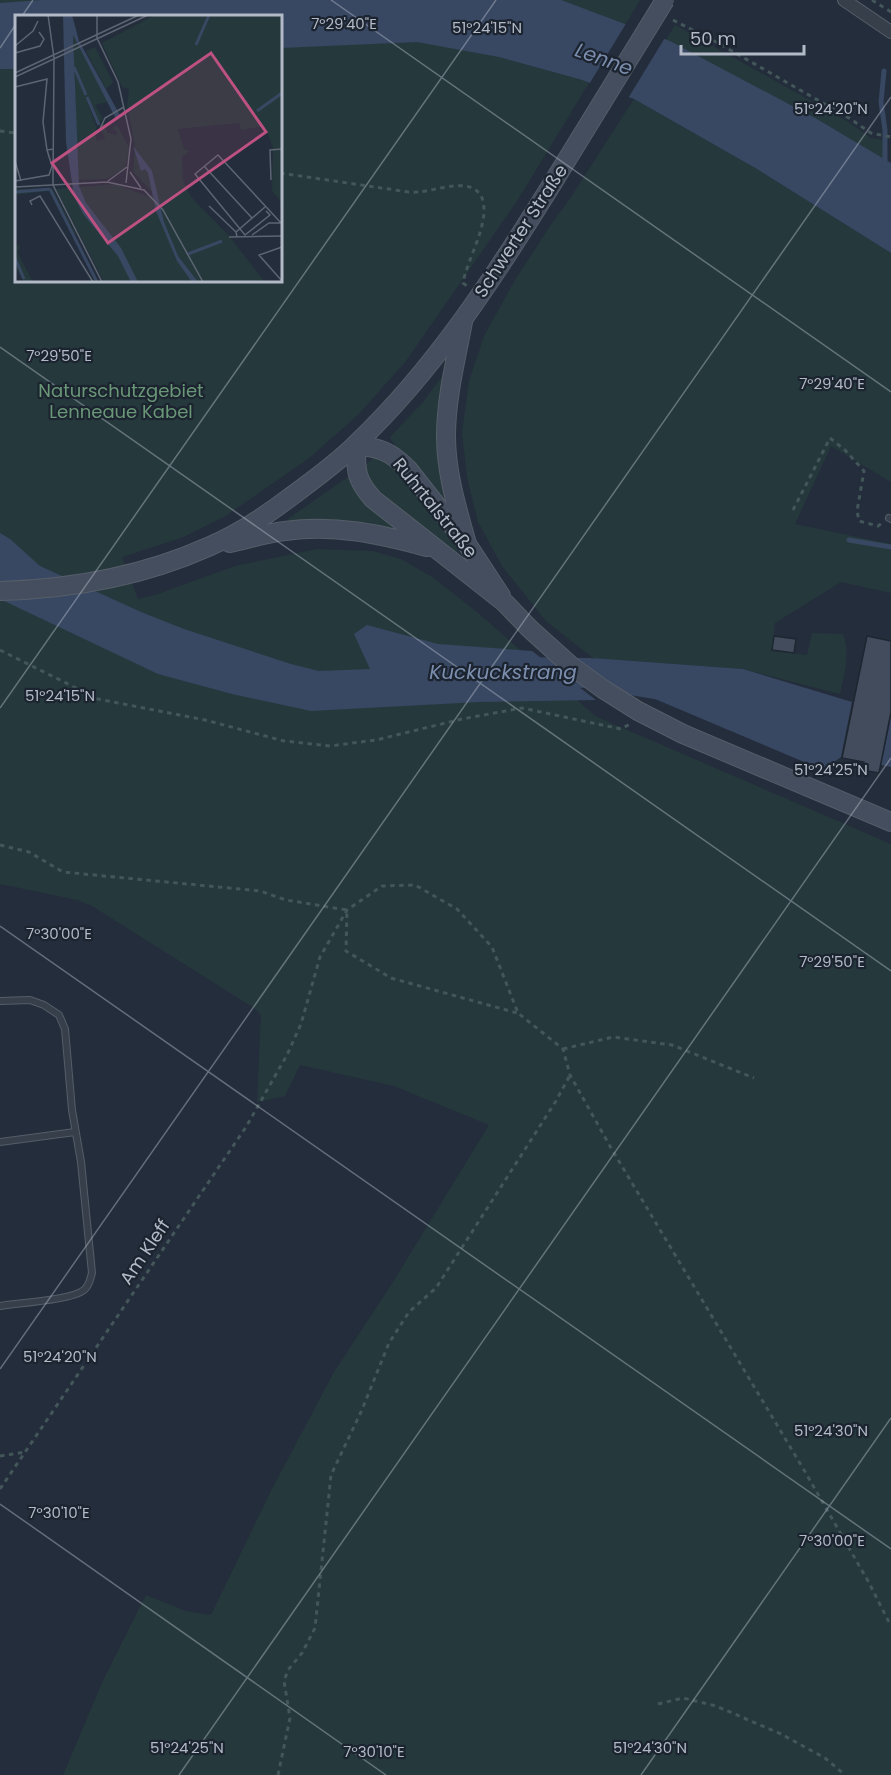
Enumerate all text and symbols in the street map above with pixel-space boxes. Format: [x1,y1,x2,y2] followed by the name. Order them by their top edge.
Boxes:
[311,13,377,34] text: 7°29'40"E
[15,15,282,282] inset map
[452,17,522,38] text: 51°24'15"N
[681,18,804,56] scale bar
[690,26,736,51] text: 50 m
[571,36,637,82] water label: Lenne
[794,98,868,119] text: 51°24'20"N
[468,159,573,302] street label: Schwerter Straße
[26,345,92,366] text: 7°29'50"E
[799,373,865,394] text: 7°29'40"E
[38,378,204,424] park label: Naturschutzgebiet Lenneaue Kabel
[387,452,484,563] street label: Ruhrtalstraße
[429,658,577,686] water label: Kuckuckstrang
[25,685,95,706] text: 51°24'15"N
[794,759,868,780] text: 51°24'25"N
[26,923,92,944] text: 7°30'00"E
[799,951,865,972] text: 7°29'50"E
[114,1214,176,1289] street label: Am Kleff
[23,1346,97,1367] text: 51°24'20"N
[794,1420,868,1441] text: 51°24'30"N
[28,1502,90,1523] text: 7°30'10"E
[799,1530,865,1551] text: 7°30'00"E
[150,1737,224,1758] text: 51°24'25"N
[613,1737,687,1758] text: 51°24'30"N
[343,1741,405,1762] text: 7°30'10"E

